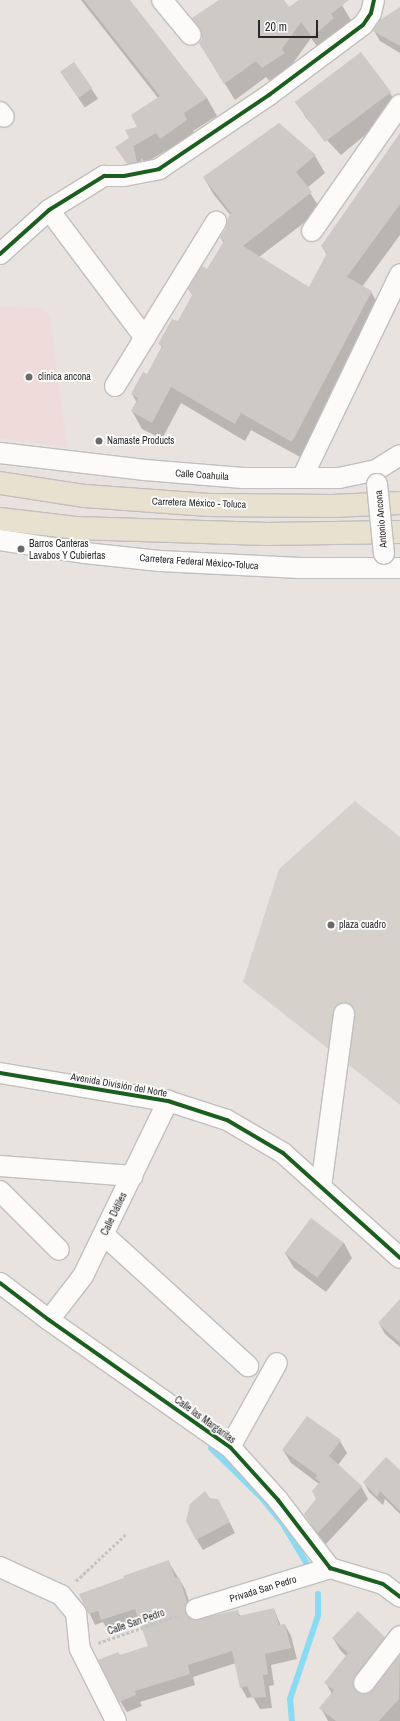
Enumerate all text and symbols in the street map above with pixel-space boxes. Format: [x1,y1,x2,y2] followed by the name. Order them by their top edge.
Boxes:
[260,12,320,38] scale bar
[265,19,287,35] text: 20 m
[23,371,35,383] marker: clinica ancona
[38,371,91,383] place label: clinica ancona
[107,435,174,447] place label: Namaste Products
[94,436,104,446] marker: Namaste Products
[175,467,229,483] street label: Calle Coahuila
[372,489,390,549] street label: Antonio Ancona
[152,495,246,511] street label: Carretera México - Toluca
[29,537,106,560] place label: Barros Canteras Lavabos Y Cubiertas
[16,544,26,554] marker: Barros Canteras Lavabos Y Cubiertas
[139,552,259,572] street label: Carretera Federal México-Toluca
[339,919,386,931] place label: plaza cuadro
[326,920,336,930] marker: plaza cuadro
[70,1071,168,1099] street label: Avenida División del Norte
[98,1190,130,1238] street label: Calle Dátiles
[172,1394,238,1446] street label: Calle las Margaritas
[228,1573,298,1605] street label: Privada San Pedro
[106,1607,166,1637] street label: Calle San Pedro

